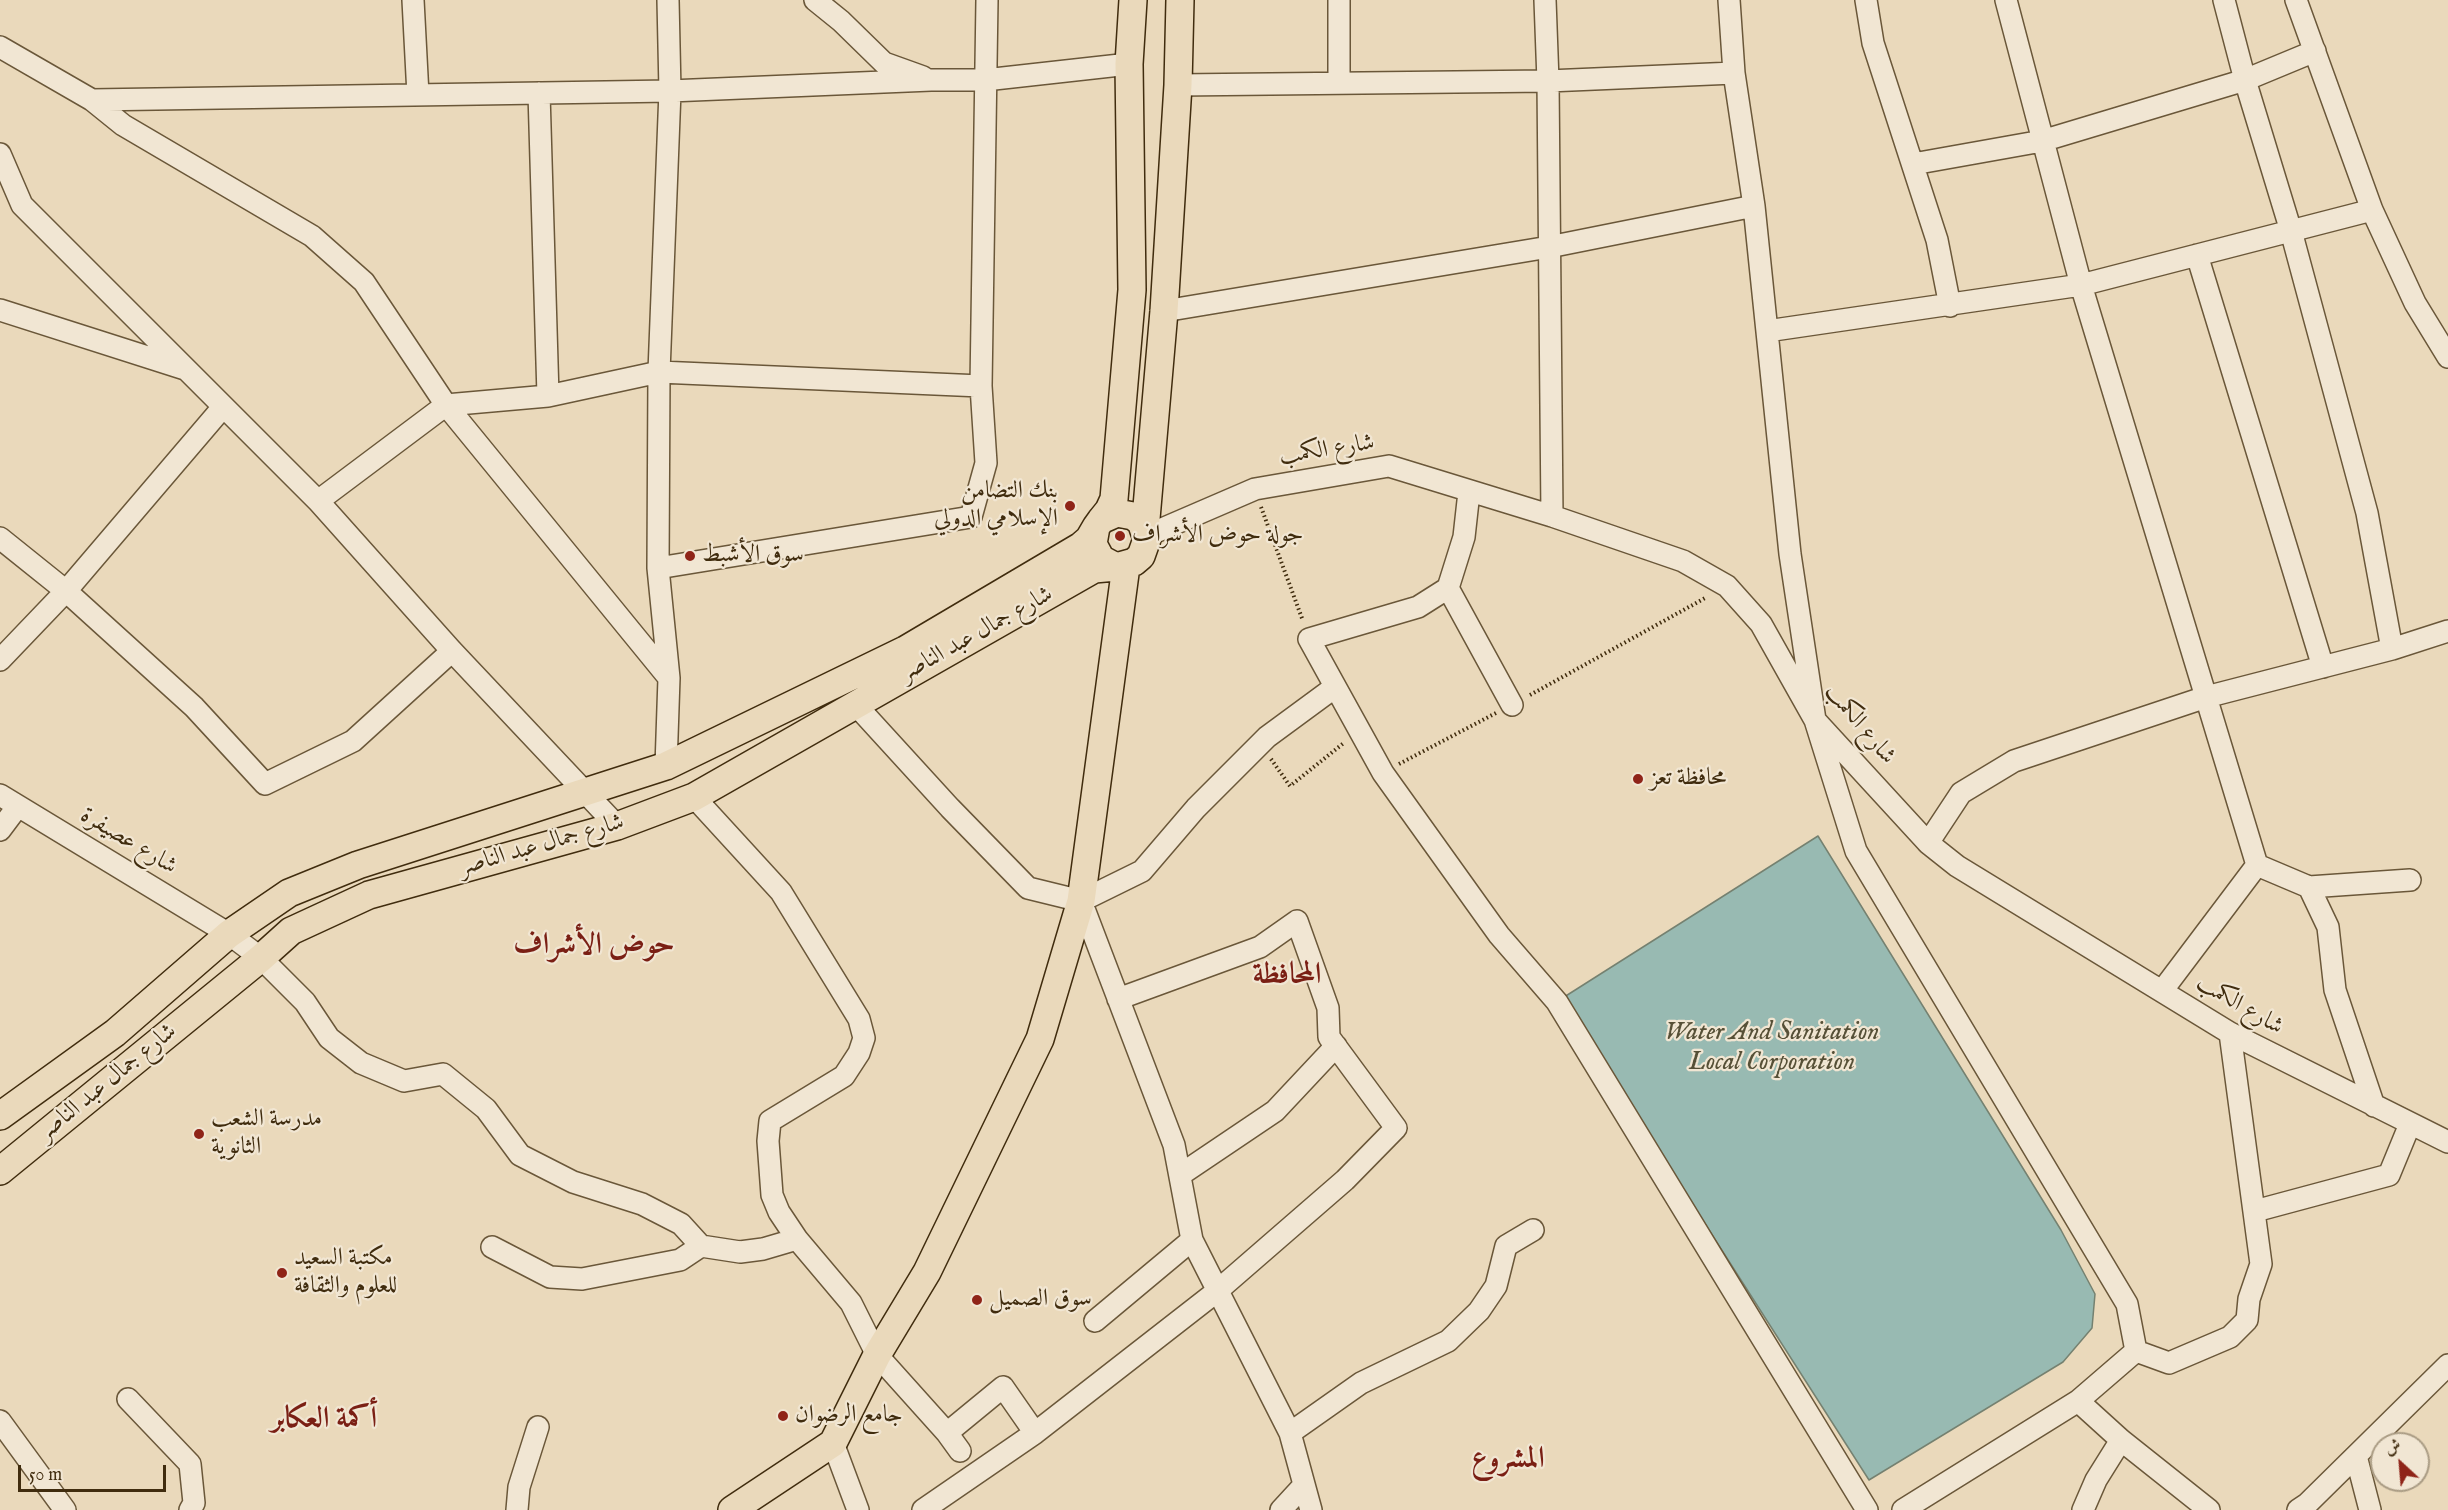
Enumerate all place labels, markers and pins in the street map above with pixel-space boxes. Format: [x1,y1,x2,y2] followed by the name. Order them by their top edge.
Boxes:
[934,478,1058,534] place label: بنك التضامن الإسلامي الدولي
[1063,499,1077,513] marker: بنك التضامن الإسلامي الدولي
[1132,522,1304,550] place label: جولة حوض الأشراف
[1113,529,1127,543] marker: جولة حوض الأشراف
[702,542,804,570] place label: سوق الأشبط
[683,549,697,563] marker: سوق الأشبط
[1650,765,1726,793] place label: محافظة تعز
[1631,772,1645,786] marker: محافظة تعز
[211,1106,322,1162] place label: مدرسة الشعب الثانوية
[192,1127,206,1141] marker: مدرسة الشعب الثانوية
[294,1245,397,1301] place label: مكتبة السعيد للعلوم والثقافة
[275,1266,289,1280] marker: مكتبة السعيد للعلوم والثقافة
[989,1286,1092,1314] place label: سوق الصميل
[970,1293,984,1307] marker: سوق الصميل
[795,1402,903,1430] place label: جامع الرضوان
[776,1409,790,1423] marker: جامع الرضوان

